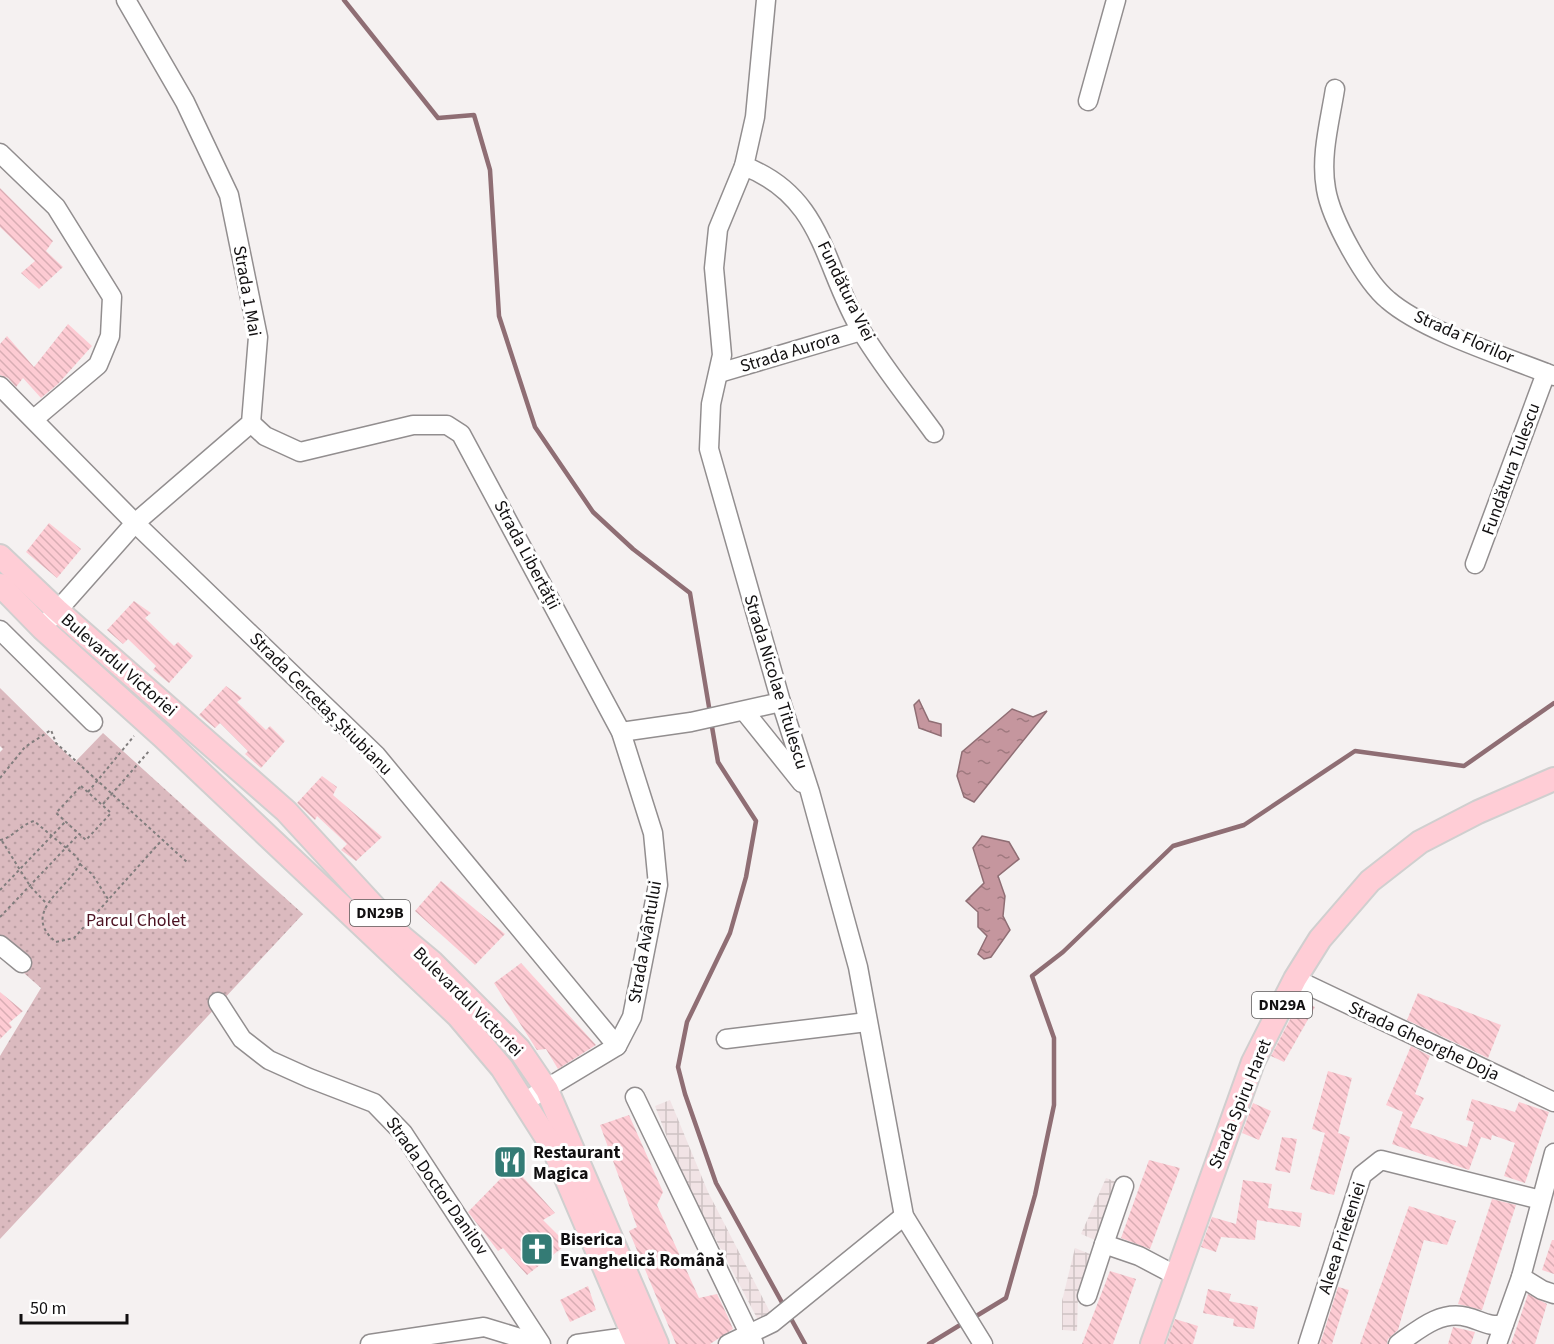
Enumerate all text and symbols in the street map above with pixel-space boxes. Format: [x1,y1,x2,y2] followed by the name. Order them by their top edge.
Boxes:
[811,237,881,345] street label: Fundătura Viei
[227,244,267,338] street label: Strada 1 Mai
[1410,304,1519,371] street label: Strada Florilor
[737,325,843,379] street label: Strada Aurora
[1475,399,1547,539] street label: Fundătura Tulescu
[488,496,566,614] street label: Strada Libertății
[737,591,815,773] street label: Strada Nicolae Titulescu
[56,608,182,722] street label: Bulevardul Victoriei
[244,627,398,781] street label: Strada Cercetaș Știubianu
[622,879,668,1005] street label: Strada Avântului
[350,900,410,926] road number: DN29B
[86,908,186,933] park label: Parcul Cholet
[407,941,529,1063] street label: Bulevardul Victoriei
[1252,992,1312,1018] road number: DN29A
[1344,995,1504,1087] street label: Strada Gheorghe Doja
[1203,1035,1277,1173] street label: Strada Spiru Haret
[380,1112,495,1261] street label: Strada Doctor Danilov
[533,1140,620,1186] place label: Restaurant Magica
[492,1144,528,1180] restaurant icon: Restaurant Magica
[1312,1179,1372,1297] street label: Aleea Prieteniei
[560,1227,725,1273] place label: Biserica Evanghelică Română
[519,1231,555,1267] church icon: Biserica Evanghelică Română
[21,1287,128,1325] scale bar
[30,1296,66,1321] text: 50 m

